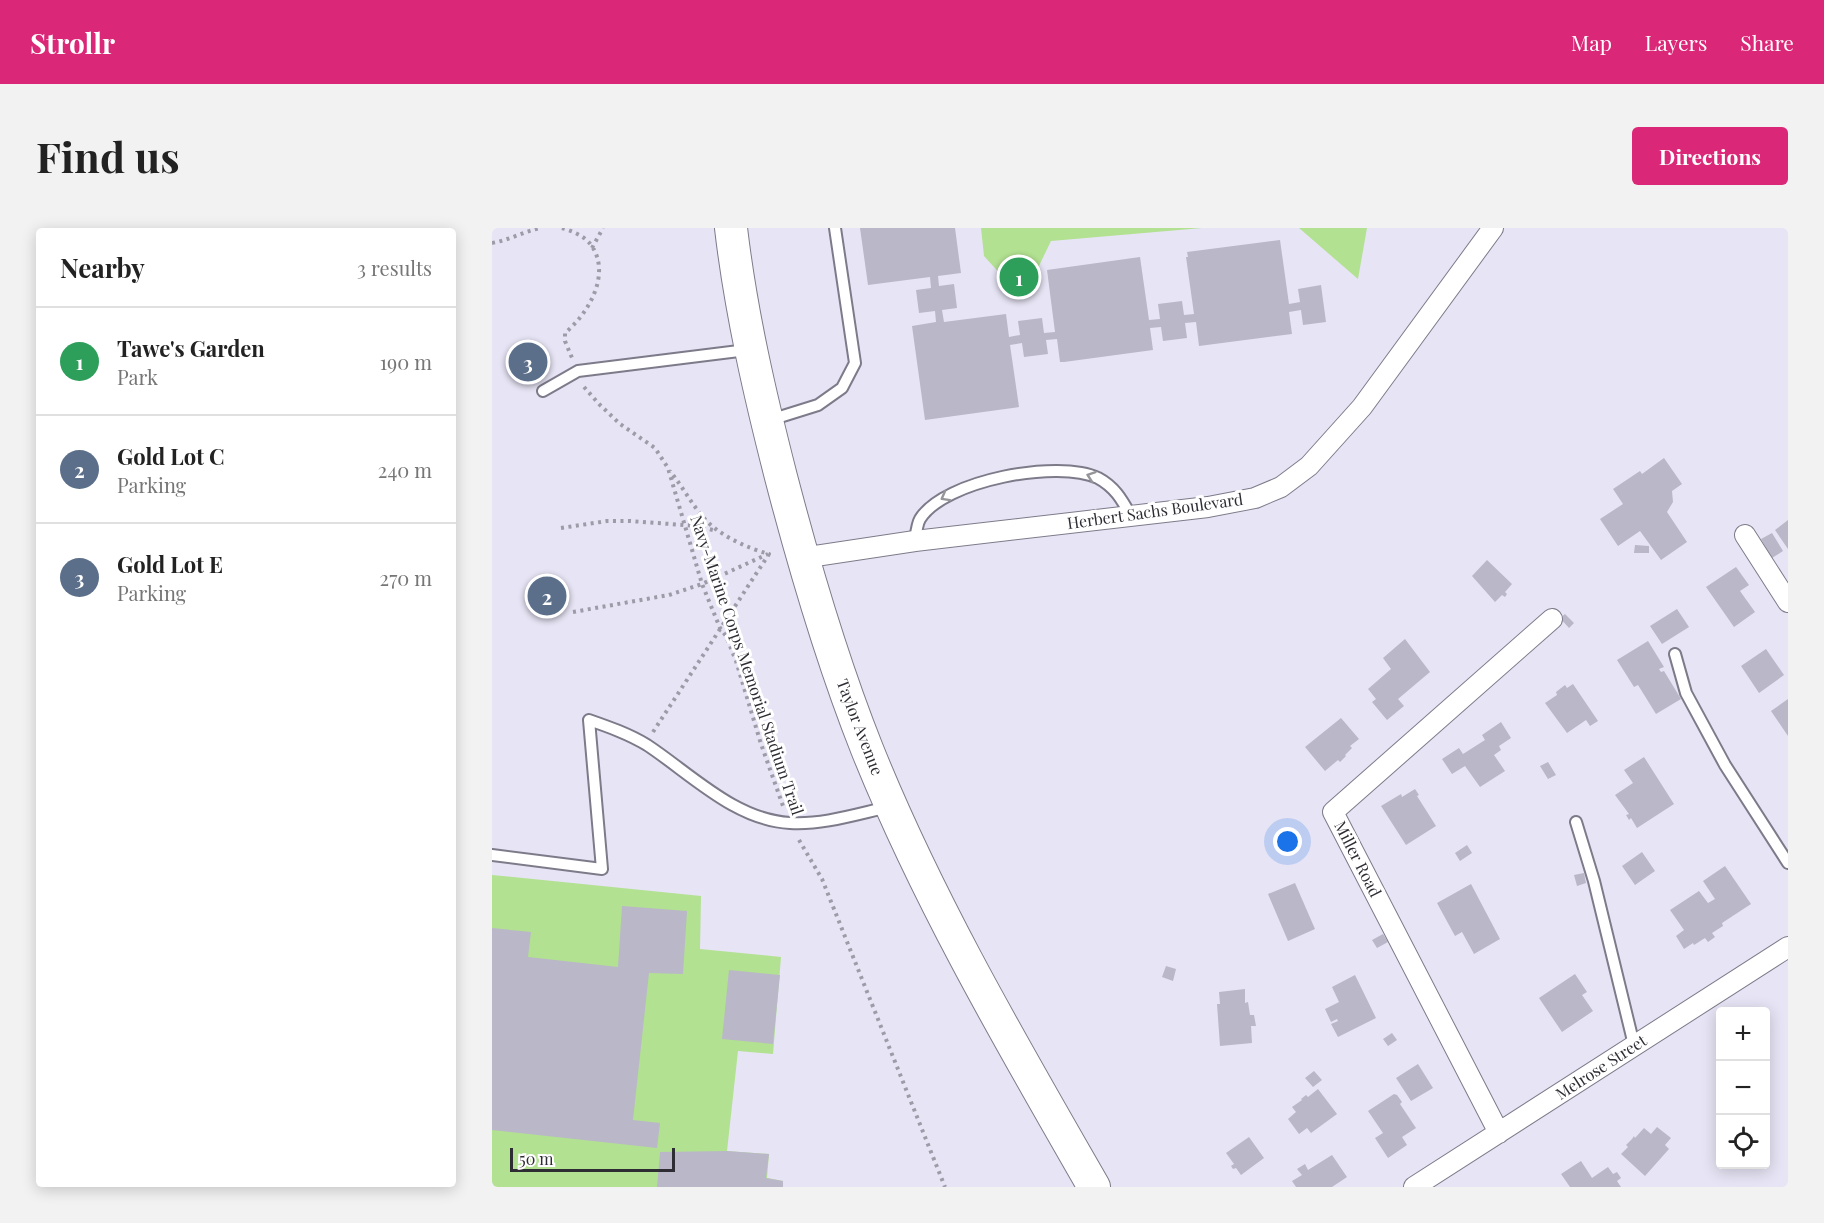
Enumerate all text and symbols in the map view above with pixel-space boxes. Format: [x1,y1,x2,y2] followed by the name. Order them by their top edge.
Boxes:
[30,24,115,61] text: Strollr
[1571,28,1612,56] text: Map
[1645,28,1707,56] text: Layers
[1740,28,1794,56] text: Share
[1632,127,1788,185] button: Directions
[36,128,180,184] text: Find us
[60,250,145,285] text: Nearby
[357,254,432,281] text: 3 results
[1000,254,1038,300] pin: 1
[117,333,265,363] text: Tawe's Garden
[508,340,548,384] pin: 3
[76,348,83,375] text: 1
[380,348,432,375] text: 190 m
[117,363,158,390] text: Park
[117,441,224,471] text: Gold Lot C
[74,456,85,483] text: 2
[378,456,432,483] text: 240 m
[117,471,186,498] text: Parking
[1086,471,1097,484] one-way arrow
[1066,488,1244,533] street label: Herbert Sachs Boulevard
[941,490,951,501] one-way arrow
[686,512,809,818] street label: Navy-Marine Corps Memorial Stadium Trail
[117,549,223,579] text: Gold Lot E
[75,564,84,591] text: 3
[380,564,432,591] text: 270 m
[528,574,566,619] pin: 2
[117,579,186,606] text: Parking
[832,676,888,778] street label: Taylor Avenue
[1330,817,1387,900] street label: Miller Road
[1273,827,1302,856] your location
[1716,1007,1770,1169] map controls
[1716,1007,1770,1061] button: +
[1551,1029,1650,1104] street label: Melrose Street
[1716,1061,1770,1115] button: −
[1716,1115,1770,1169] button: locate
[510,1145,675,1172] scale bar
[519,1148,553,1169] text: 50 m

